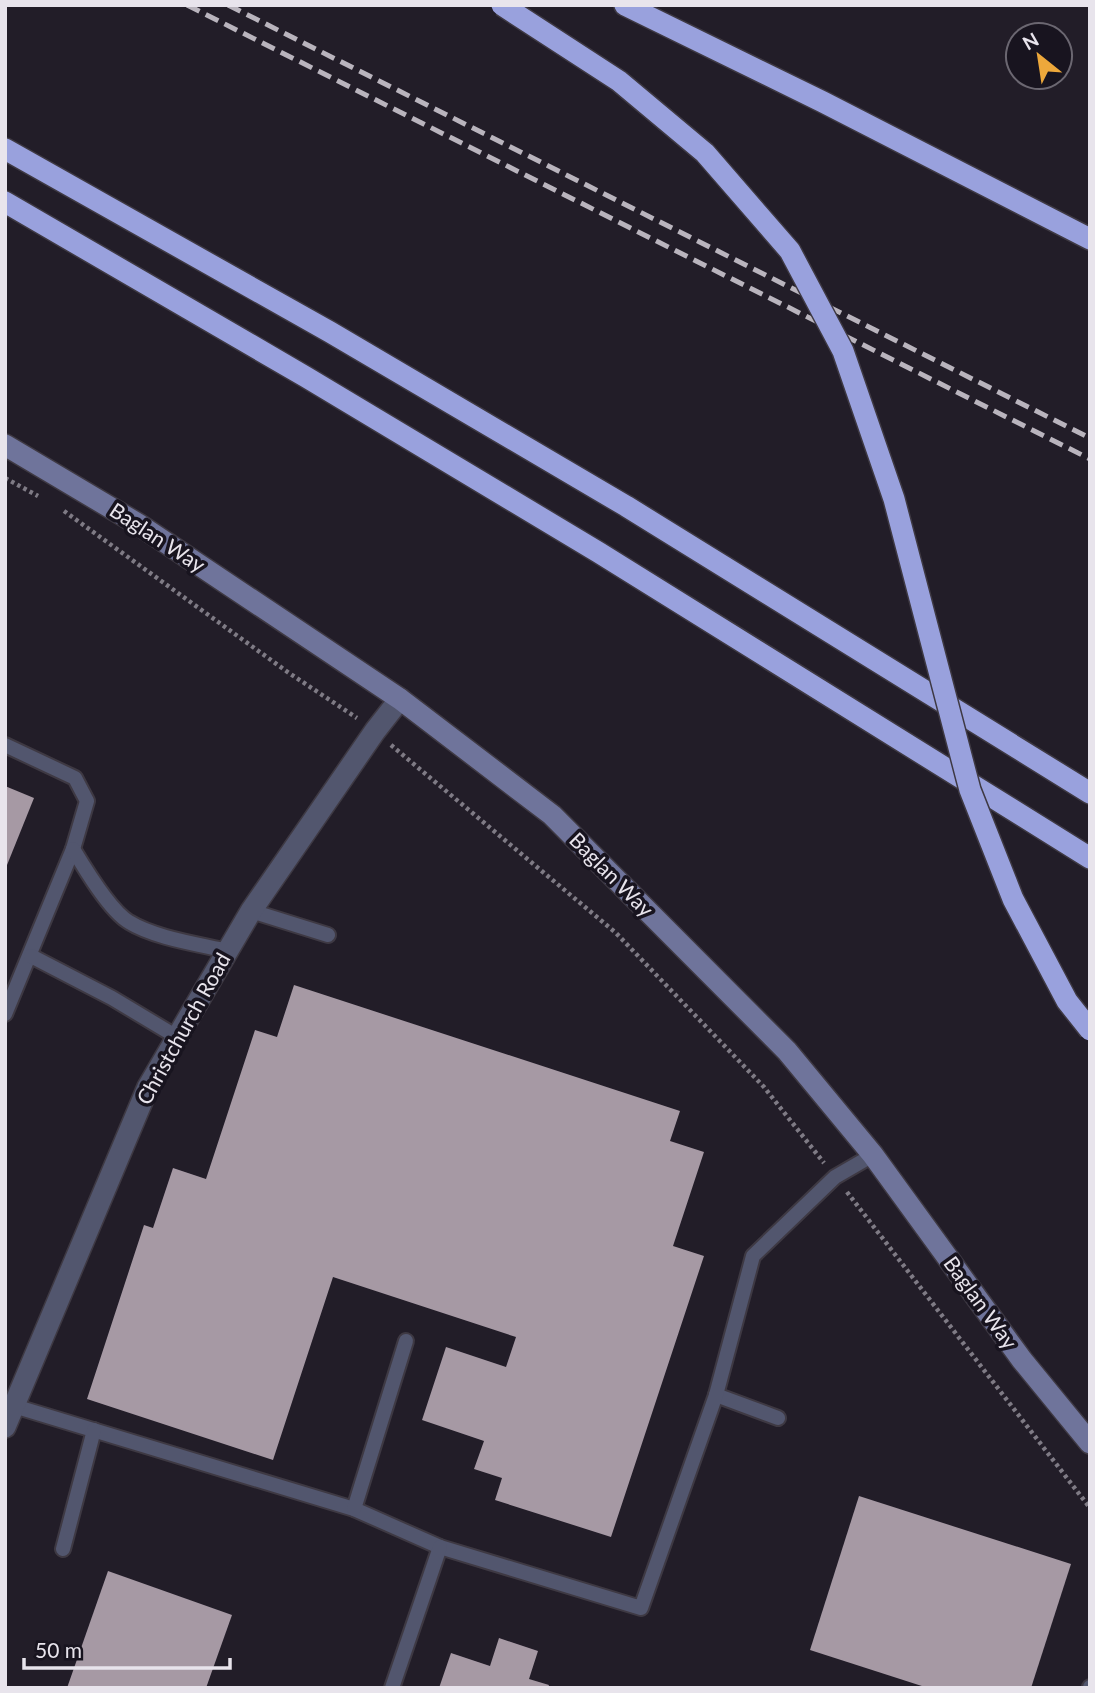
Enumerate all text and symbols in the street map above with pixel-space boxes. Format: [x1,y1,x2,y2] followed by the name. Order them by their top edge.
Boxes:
[1004,21,1074,91] north arrow
[1018,27,1042,54] text: N
[105,497,210,577] street label: Baglan Way
[565,827,659,921] street label: Baglan Way
[131,948,235,1108] street label: Christchurch Road
[939,1251,1023,1354] street label: Baglan Way
[24,1626,231,1670] scale bar
[35,1637,82,1662] text: 50 m

